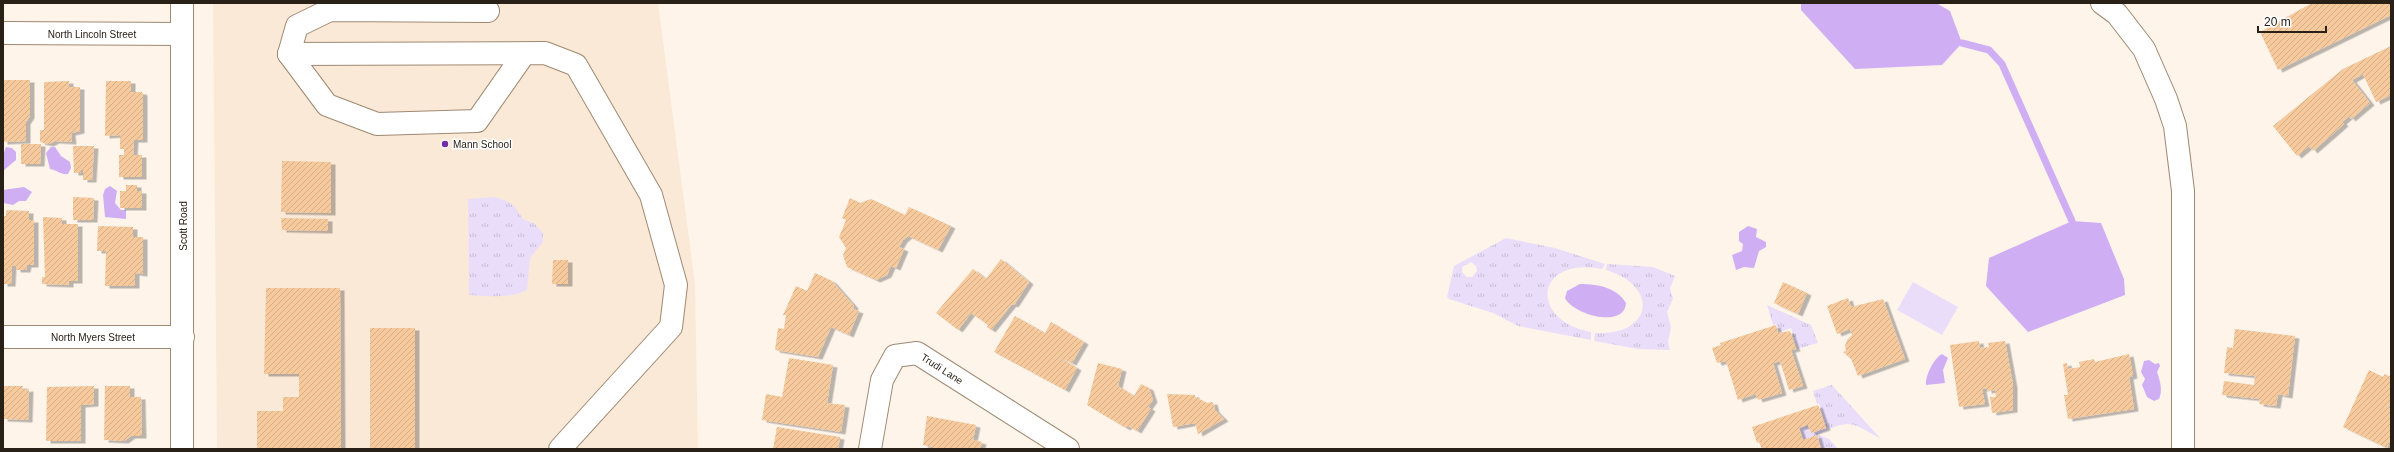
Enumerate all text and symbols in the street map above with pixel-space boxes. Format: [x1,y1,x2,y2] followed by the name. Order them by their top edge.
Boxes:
[2258,8,2326,34] scale bar
[2264,15,2291,29] text: 20 m
[48,29,136,40] street label: North Lincoln Street
[440,139,450,149] marker: Mann School
[453,139,511,150] place label: Mann School
[178,201,189,251] street label: Scott Road
[51,332,135,343] street label: North Myers Street
[919,351,965,387] street label: Trudi Lane

